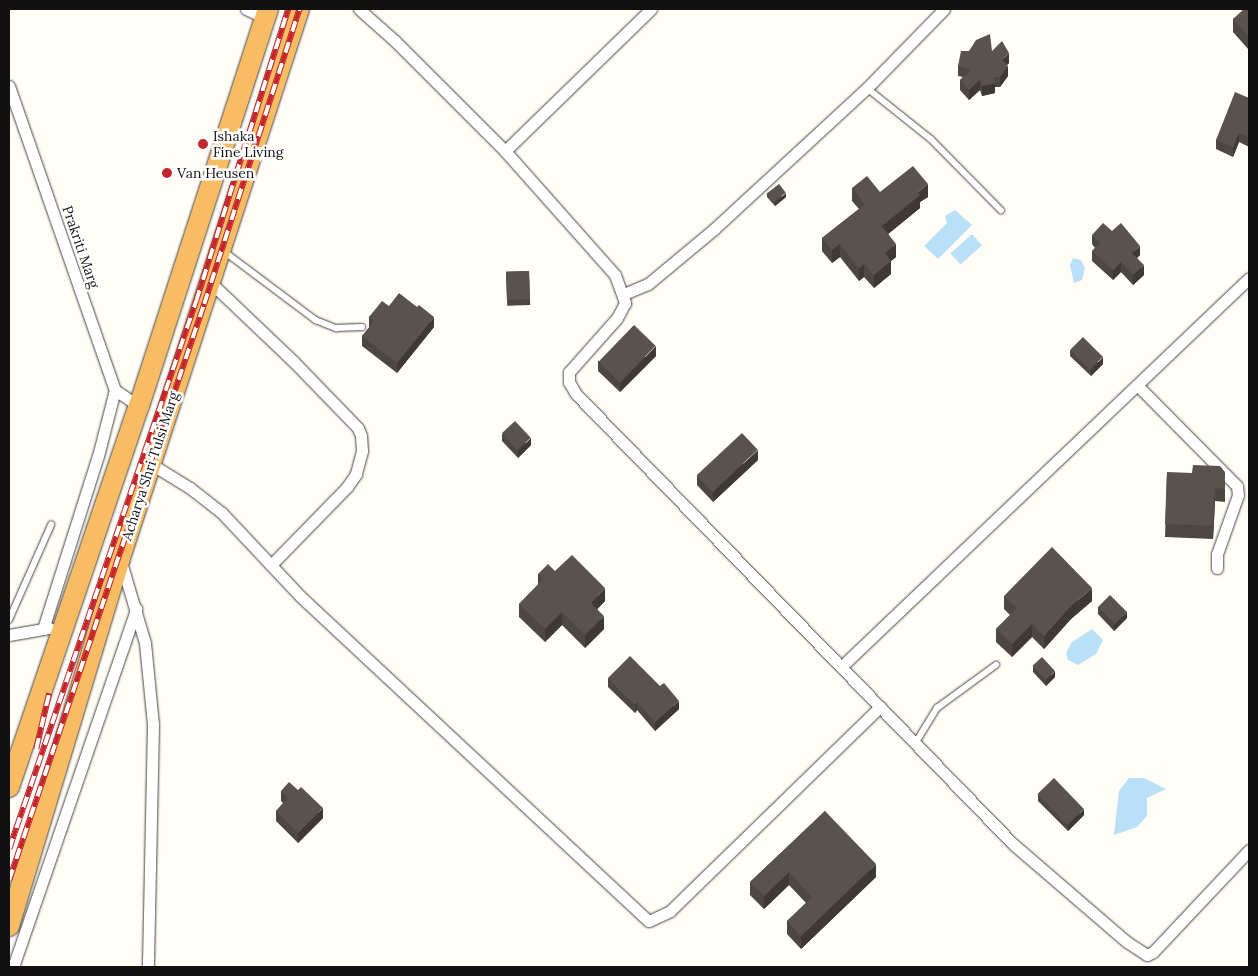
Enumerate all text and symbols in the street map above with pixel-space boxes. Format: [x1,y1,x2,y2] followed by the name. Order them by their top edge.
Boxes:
[213,128,284,160] place label: Ishaka Fine Living
[197,138,209,150] marker: Ishaka Fine Living
[177,165,254,181] place label: Van Heusen
[161,167,173,179] marker: Van Heusen
[59,203,103,291] street label: Prakriti Marg
[118,390,182,542] street label: Acharya Shri Tulsi Marg

